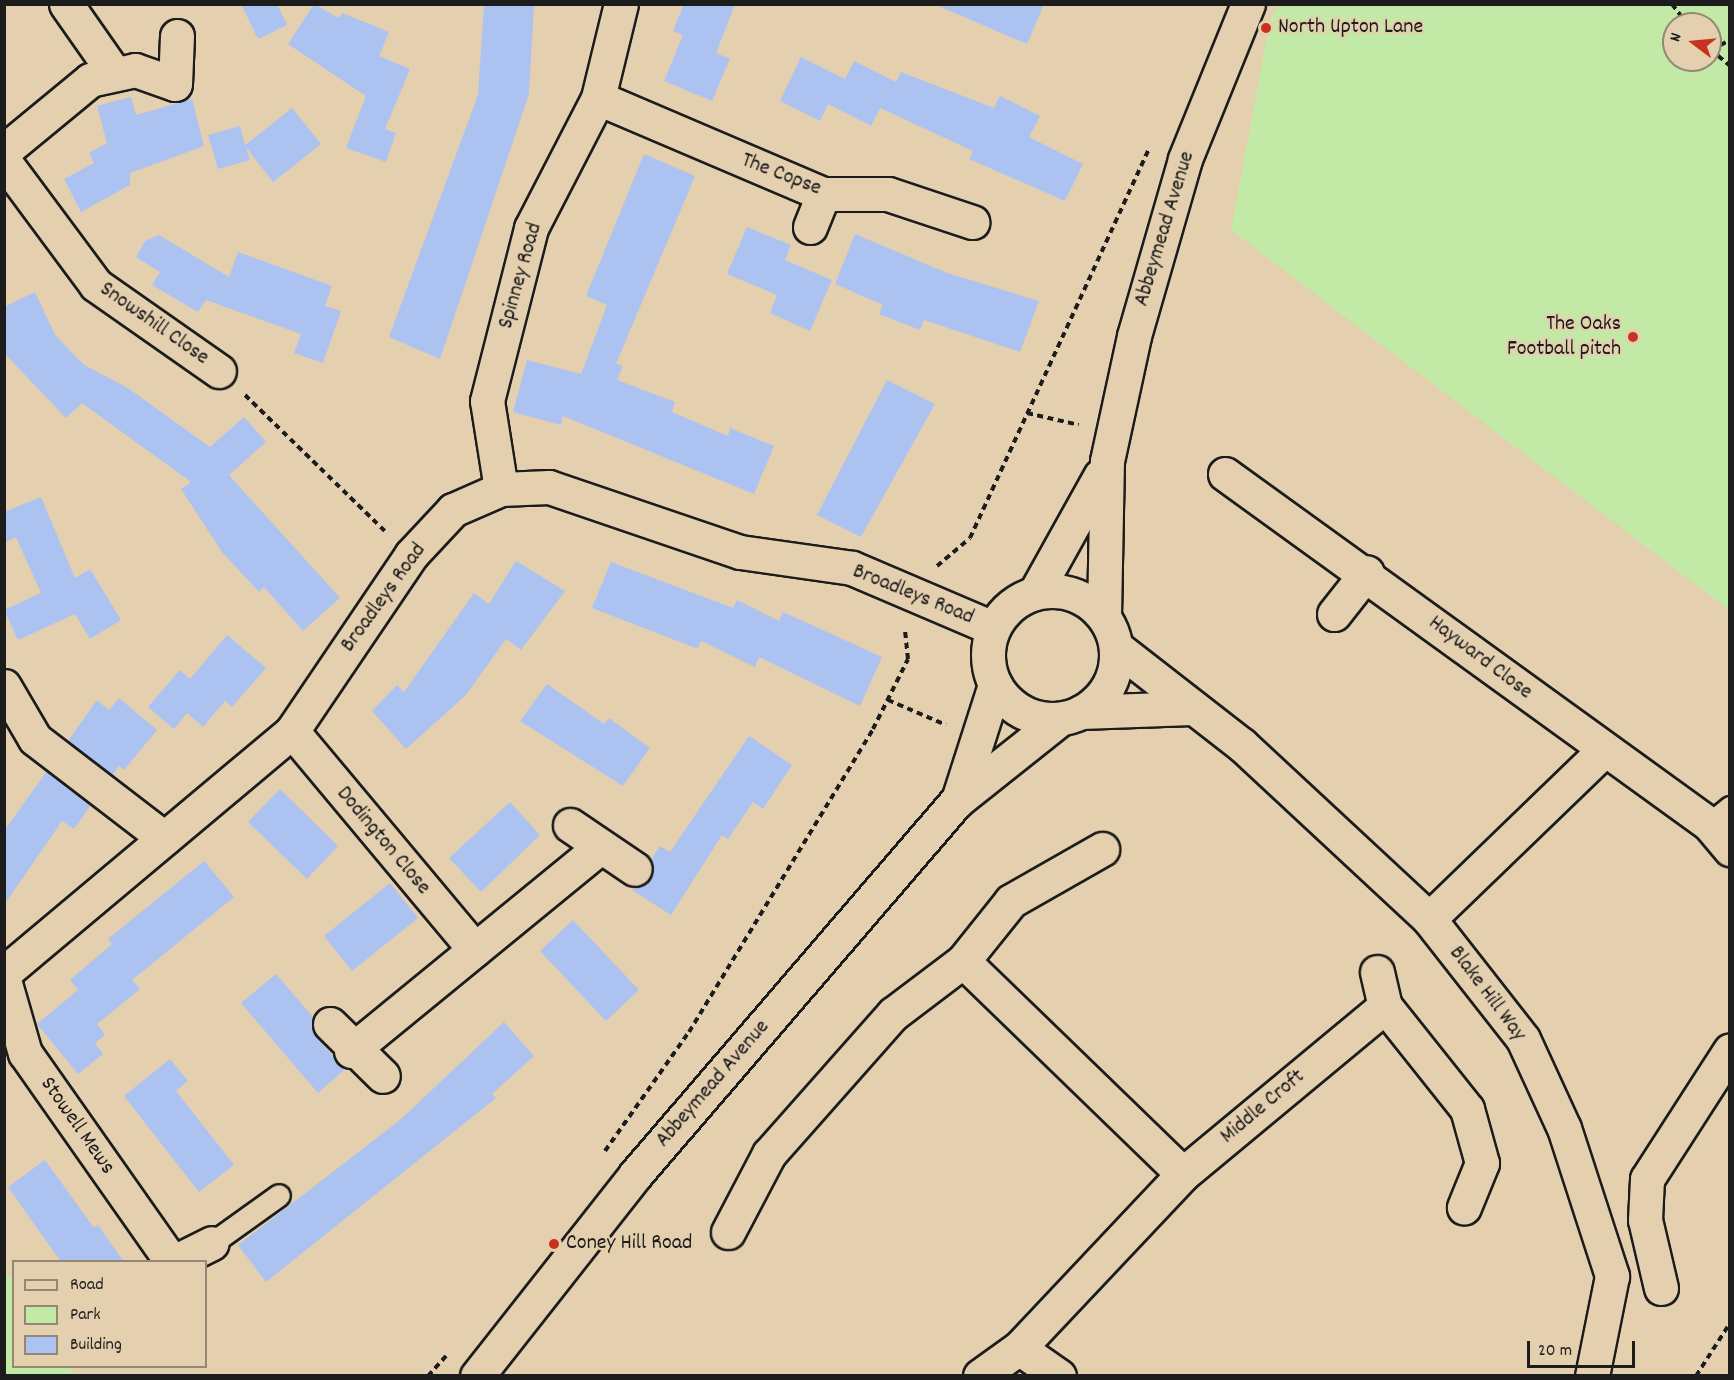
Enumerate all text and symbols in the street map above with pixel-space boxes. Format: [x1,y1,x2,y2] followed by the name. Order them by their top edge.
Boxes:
[1662,12,1722,72] north arrow
[1278,15,1423,41] place label: North Upton Lane
[1259,21,1273,35] marker: North Upton Lane
[1664,30,1688,44] text: N
[737,148,825,202] street label: The Copse
[1129,148,1201,310] street label: Abbeymead Avenue
[493,220,549,332] street label: Spinney Road
[94,277,214,371] street label: Snowshill Close
[1507,311,1621,362] place label: The Oaks Football pitch
[1626,330,1640,344] marker: The Oaks Football pitch
[336,538,432,658] street label: Broadleys Road
[849,559,977,631] street label: Broadleys Road
[1423,610,1537,706] street label: Hayward Close
[330,781,436,901] street label: Dodington Close
[1443,941,1531,1047] street label: Blake Hill Way
[650,1015,776,1153] street label: Abbeymead Avenue
[1215,1064,1311,1150] street label: Middle Croft
[34,1072,120,1180] street label: Stowell Mews
[566,1231,692,1257] place label: Coney Hill Road
[547,1237,561,1251] marker: Coney Hill Road
[12,1260,207,1368] legend
[70,1273,104,1298] text: Road
[70,1303,101,1328] text: Park
[1530,1329,1638,1367] scale bar
[70,1333,122,1358] text: Building
[1538,1339,1572,1364] text: 20 m

